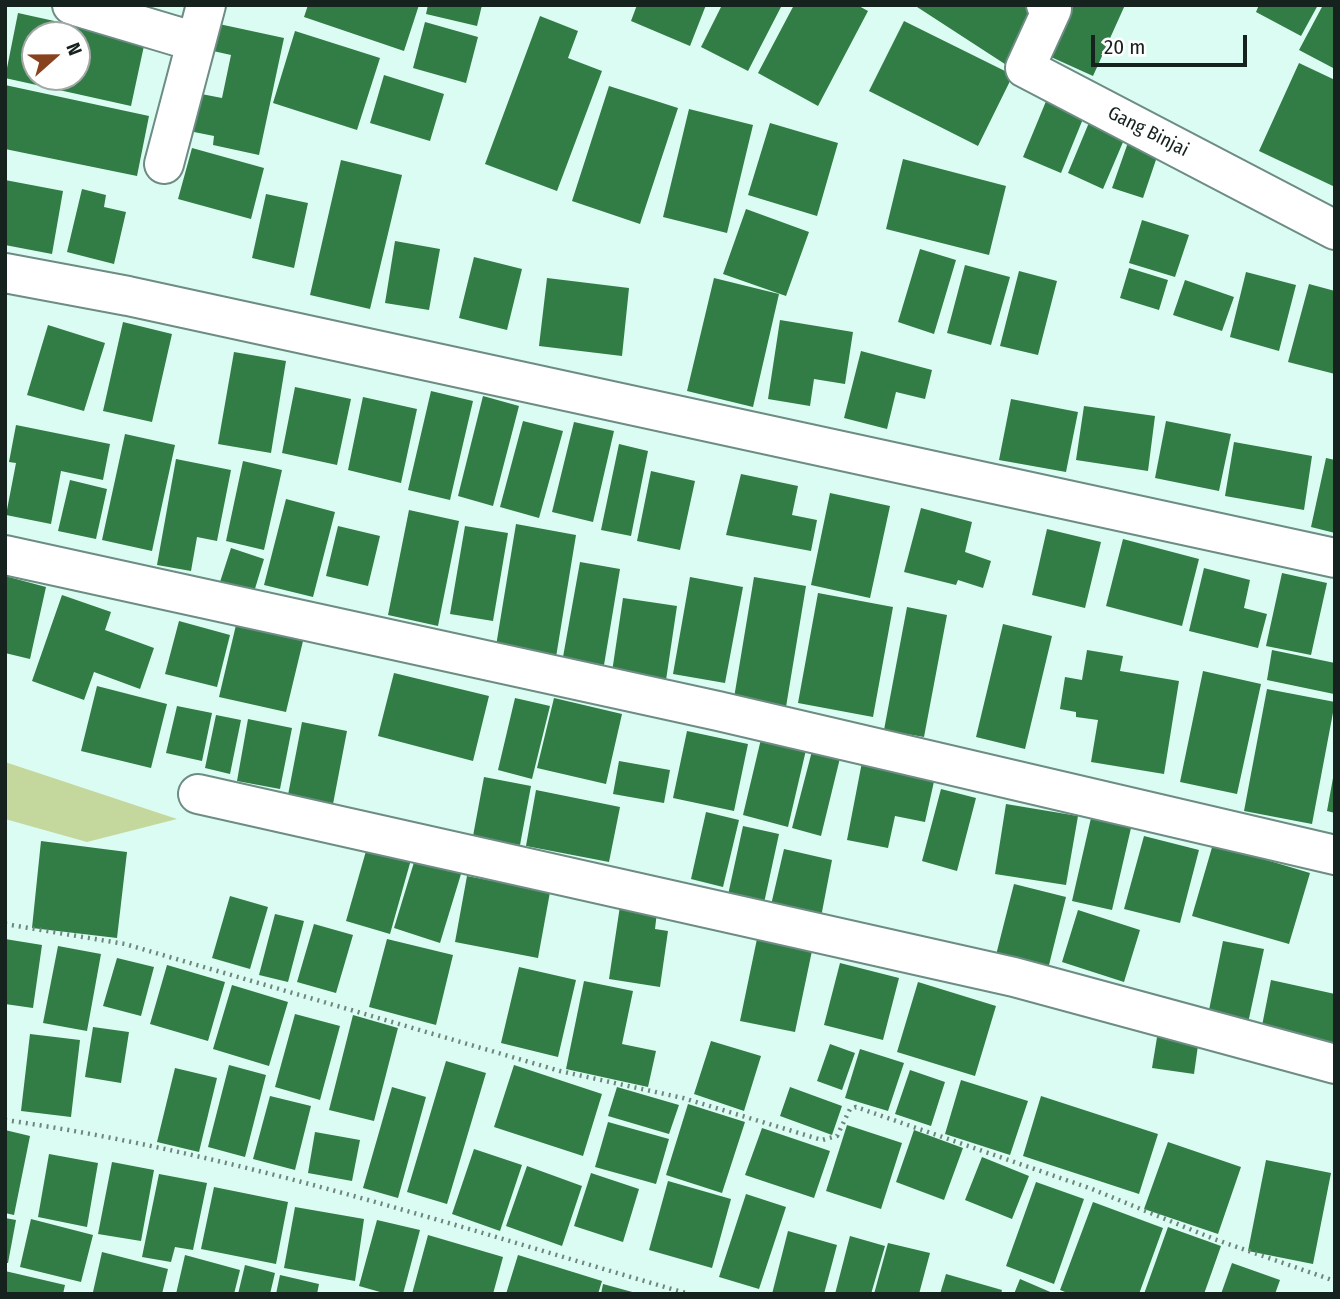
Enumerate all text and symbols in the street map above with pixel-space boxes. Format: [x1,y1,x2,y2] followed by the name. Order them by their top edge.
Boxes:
[21,21,91,91] north arrow
[1095,21,1251,65] scale bar
[1104,34,1145,60] text: 20 m
[61,40,87,58] text: N
[1104,102,1192,162] street label: Gang Binjai

